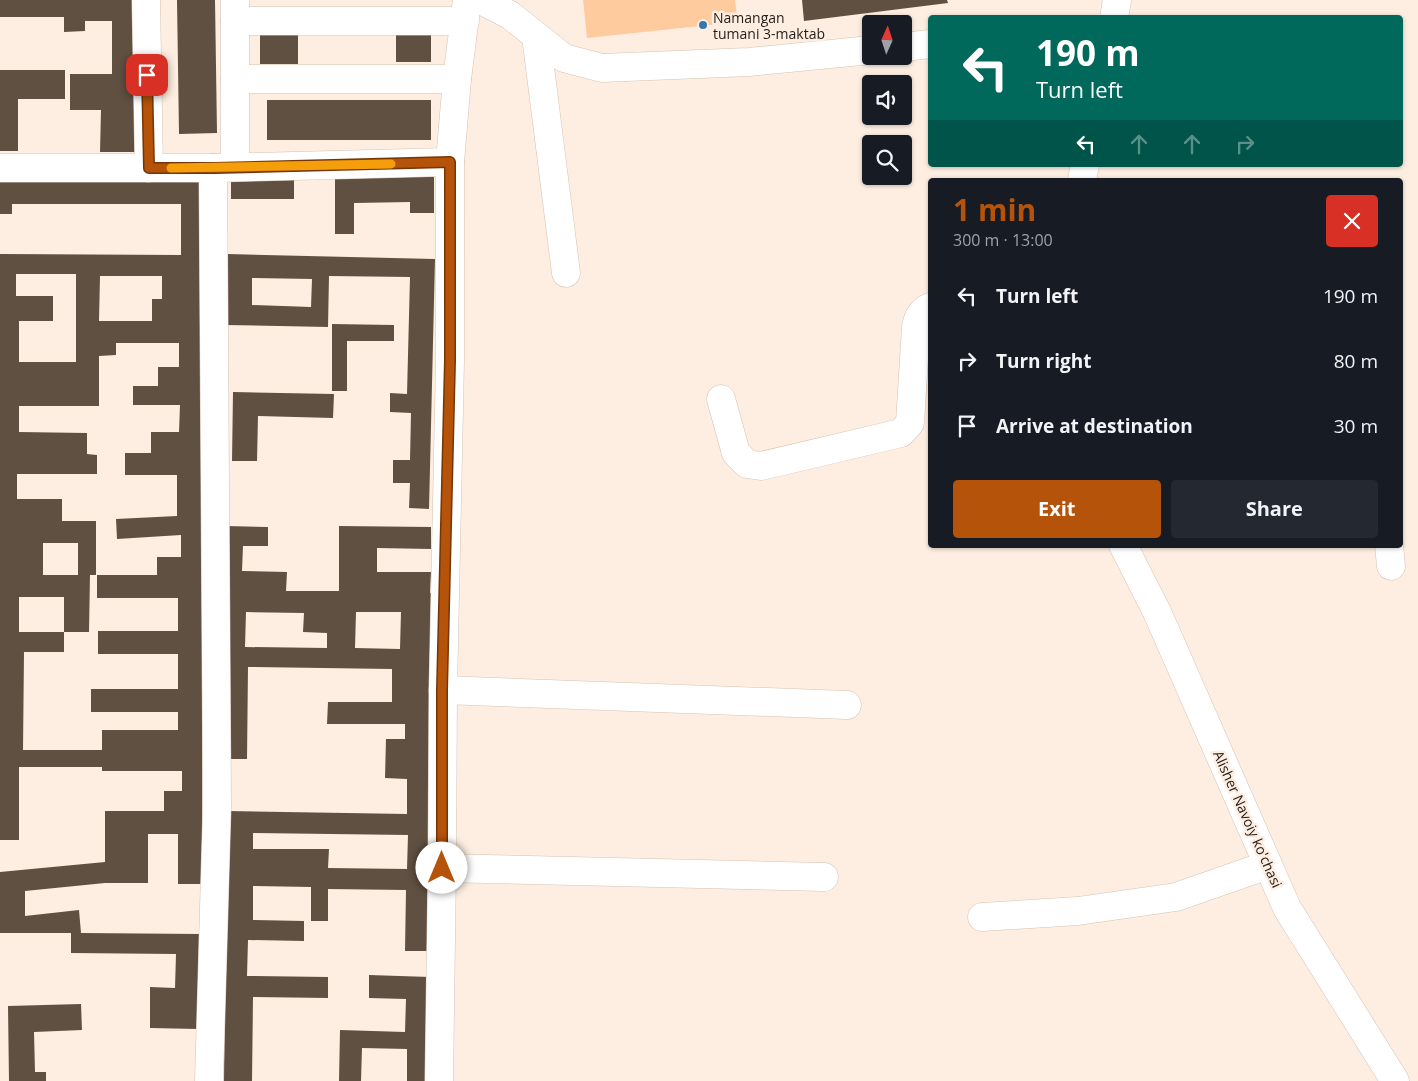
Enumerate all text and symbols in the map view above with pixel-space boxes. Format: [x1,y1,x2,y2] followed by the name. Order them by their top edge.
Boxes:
[713,8,825,43] place label: Namangan tumani 3-maktab
[862,15,912,65] north arrow
[862,15,912,185] map controls
[697,19,709,31] marker: Namangan tumani 3-maktab
[1036,29,1140,76] text: 190 m
[953,35,1018,100] icon: left
[126,54,168,96] pin
[133,61,161,89] icon: arrive
[1036,74,1123,104] text: Turn left
[862,75,912,125] button: sound
[1072,130,1100,158] icon: left
[1125,130,1153,158] icon: ahead
[1178,130,1206,158] icon: ahead
[1231,130,1259,158] icon: right
[862,135,912,185] button: search
[953,189,1036,230] text: 1 min
[1326,195,1378,247] button: close
[953,229,1053,251] text: 300 m · 13:00
[953,282,981,310] icon: left
[996,283,1078,309] text: Turn left
[1323,283,1378,309] text: 190 m
[953,347,981,375] icon: right
[996,348,1091,374] text: Turn right
[1334,348,1378,374] text: 80 m
[953,412,981,440] icon: arrive
[996,413,1193,439] text: Arrive at destination
[1334,413,1378,439] text: 30 m
[953,480,1161,538] button: Exit
[1171,480,1378,538] button: Share
[1209,747,1287,891] street label: Alisher Navoiy ko'chasi
[415,841,467,893] position arrow

